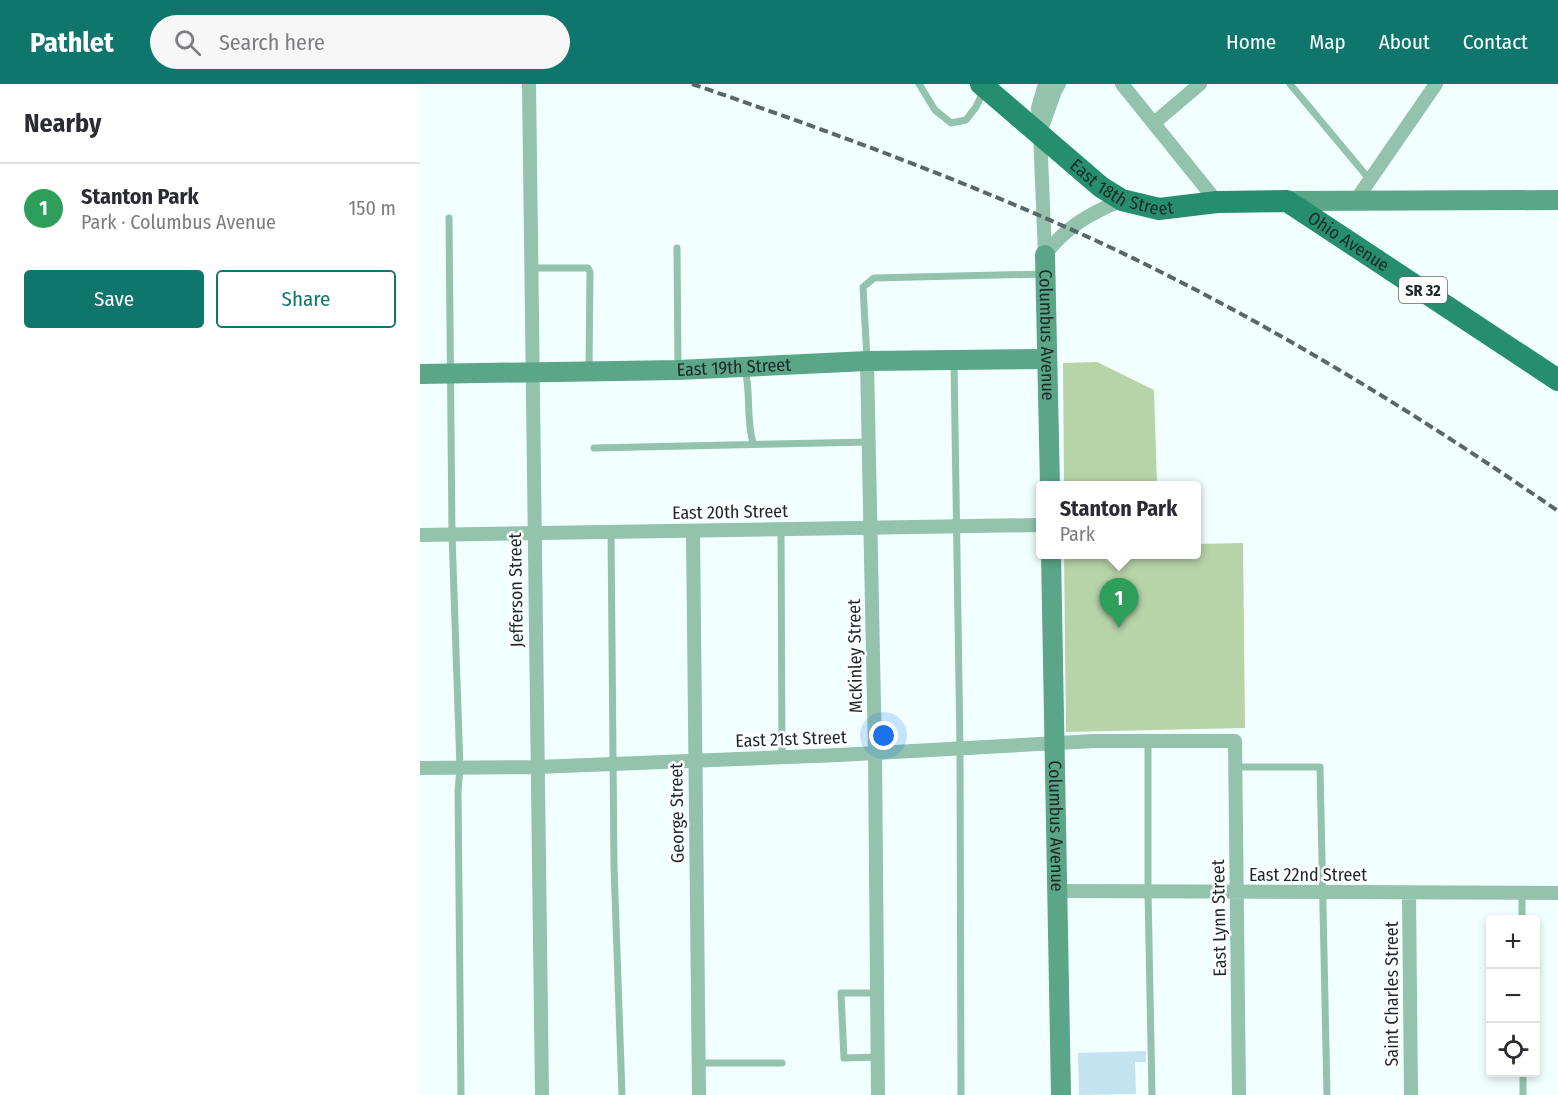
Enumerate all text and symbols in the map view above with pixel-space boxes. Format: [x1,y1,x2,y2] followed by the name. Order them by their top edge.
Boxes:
[150,15,570,69] search box
[30,26,114,59] text: Pathlet
[171,26,204,59] icon: search
[219,29,325,56] text: Search here
[1226,29,1276,55] text: Home
[1309,29,1346,55] text: Map
[1379,29,1430,55] text: About
[1463,29,1528,55] text: Contact
[24,108,101,139] text: Nearby
[1065,154,1175,220] street label: East 18th Street
[81,183,199,210] text: Stanton Park
[39,196,48,220] text: 1
[349,196,396,220] text: 150 m
[1304,207,1393,277] street label: Ohio Avenue
[81,210,276,234] text: Park · Columbus Avenue
[1034,269,1059,401] street label: Columbus Avenue
[24,270,204,328] button: Save
[216,270,396,328] button: Share
[1399,277,1447,303] road number: SR 32
[676,354,792,381] street label: East 19th Street
[1036,481,1201,559] popup
[1060,495,1177,522] text: Stanton Park
[672,500,788,524] street label: East 20th Street
[1060,522,1095,546] text: Park
[504,532,528,648] street label: Jefferson Street
[1100,578,1138,628] pin: 1
[843,599,867,713] street label: McKinley Street
[869,721,898,750] your location
[735,726,847,752] street label: East 21st Street
[1044,760,1068,892] street label: Columbus Avenue
[665,763,689,863] street label: George Street
[1207,859,1231,977] street label: East Lynn Street
[1249,864,1367,886] street label: East 22nd Street
[1486,915,1540,1077] map controls
[1486,915,1540,969] button: +
[1381,921,1403,1067] street label: Saint Charles Street
[1486,969,1540,1023] button: −
[1486,1023,1540,1077] button: locate

